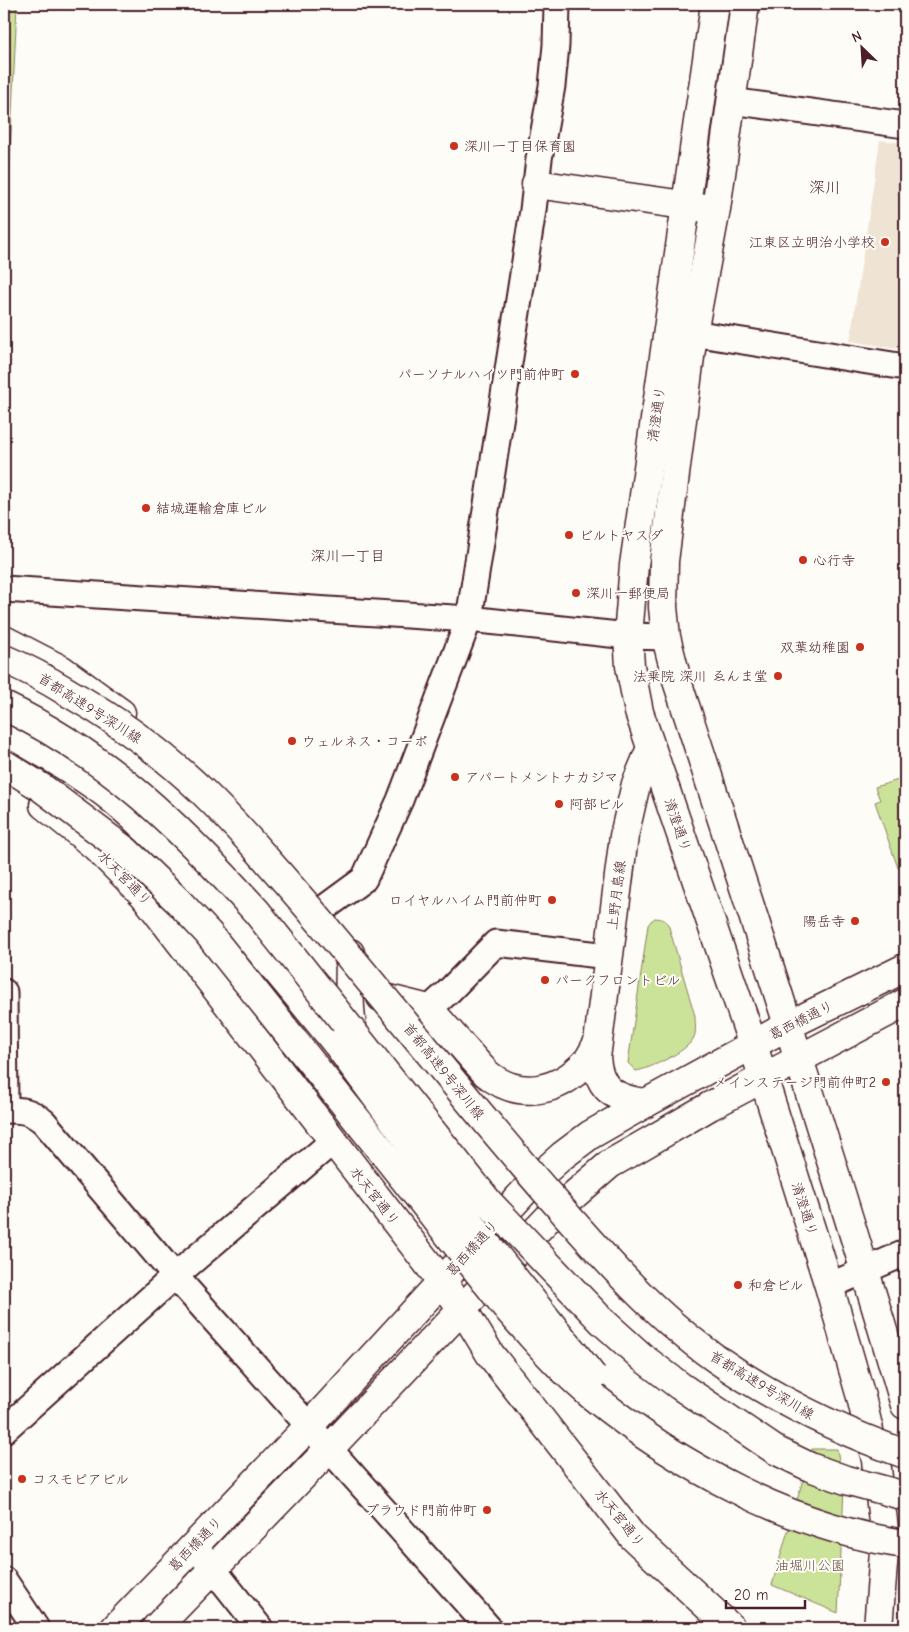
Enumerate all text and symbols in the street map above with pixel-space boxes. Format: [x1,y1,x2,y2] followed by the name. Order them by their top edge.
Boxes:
[836,22,886,72] north arrow
[849,27,864,46] text: N
[464,138,576,155] place label: 深川一丁目保育園
[448,140,460,152] marker: 深川一丁目保育園
[809,179,841,197] district label: 深川
[749,234,875,251] place label: 江東区立明治小学校
[879,236,891,248] marker: 江東区立明治小学校
[398,366,565,383] place label: パーソナルハイツ門前仲町
[569,368,581,380] marker: パーソナルハイツ門前仲町
[644,385,669,443] street label: 清澄通り
[156,500,268,517] place label: 結城運輸倉庫ビル
[140,502,152,514] marker: 結城運輸倉庫ビル
[579,527,663,544] place label: ビルトヤスダ
[563,529,575,541] marker: ビルトヤスダ
[310,547,386,565] district label: 深川一丁目
[813,552,855,569] place label: 心行寺
[797,554,809,566] marker: 心行寺
[586,585,670,602] place label: 深川一郵便局
[570,587,582,599] marker: 深川一郵便局
[780,639,850,656] place label: 双葉幼稚園
[854,641,866,653] marker: 双葉幼稚園
[633,668,768,685] place label: 法乗院 深川 ゑんま堂
[35,670,145,747] street label: 首都高速9号深川線
[772,670,784,682] marker: 法乗院 深川 ゑんま堂
[302,733,428,750] place label: ウェルネス・コーポ
[286,735,298,747] marker: ウェルネス・コーポ
[465,769,618,786] place label: アパートメントナカジマ
[449,771,461,783] marker: アパートメントナカジマ
[569,796,625,813] place label: 阿部ビル
[660,796,695,854] street label: 清澄通り
[553,798,565,810] marker: 阿部ビル
[94,847,155,909] street label: 水天宮通り
[604,859,629,931] street label: 上野月島線
[389,892,542,909] place label: ロイヤルハイム門前仲町
[546,894,558,906] marker: ロイヤルハイム門前仲町
[803,913,845,930] place label: 陽岳寺
[849,915,861,927] marker: 陽岳寺
[555,972,681,989] place label: パークフロントビル
[539,974,551,986] marker: パークフロントビル
[766,997,836,1044] street label: 葛西橋通り
[399,1020,488,1123] street label: 首都高速9号深川線
[714,1074,876,1091] place label: メインステージ門前仲町2
[880,1076,892,1088] marker: メインステージ門前仲町2
[346,1163,403,1229] street label: 水天宮通り
[788,1180,821,1238] street label: 清澄通り
[443,1217,502,1280] street label: 葛西橋通り
[748,1277,804,1294] place label: 和倉ビル
[732,1279,744,1291] marker: 和倉ビル
[706,1347,817,1423] street label: 首都高速9号深川線
[32,1471,129,1488] place label: コスモピアビル
[16,1473,28,1485] marker: コスモピアビル
[591,1486,648,1551] street label: 水天宮通り
[365,1502,477,1519] place label: プラウド門前仲町
[481,1504,493,1516] marker: プラウド門前仲町
[165,1513,226,1575] street label: 葛西橋通り
[775,1557,845,1574] park label: 油堀川公園
[726,1577,805,1609] scale bar
[734,1586,768,1604] text: 20 m

